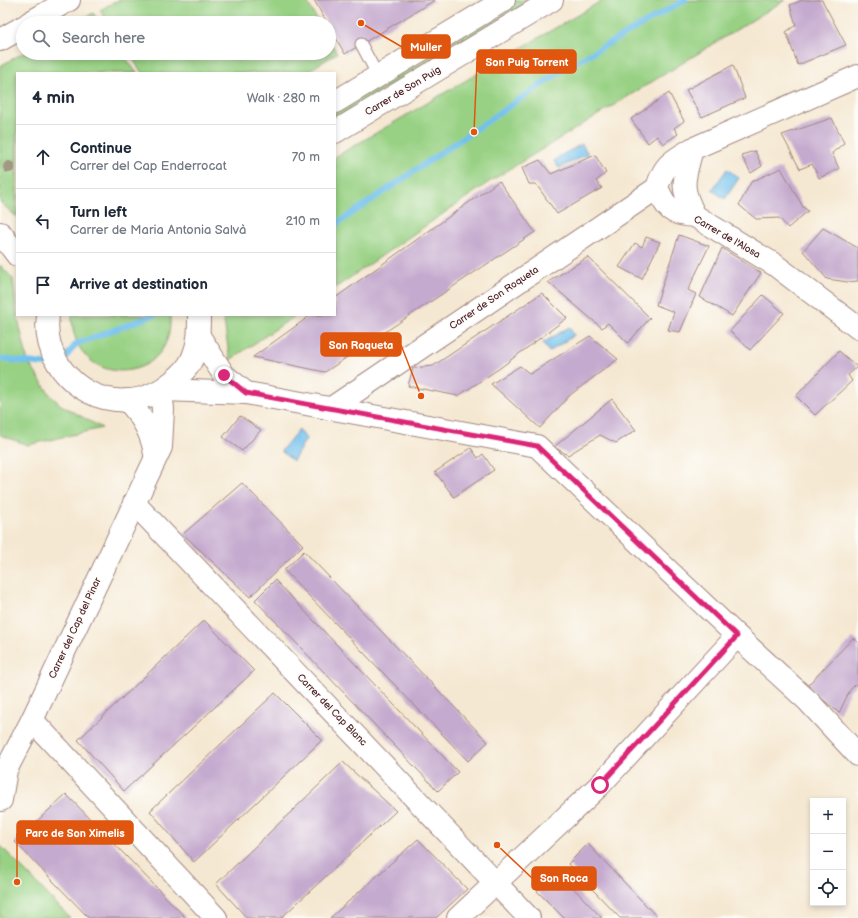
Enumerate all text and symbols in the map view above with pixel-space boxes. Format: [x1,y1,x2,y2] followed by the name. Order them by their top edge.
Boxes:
[16,16,336,60] search box
[30,27,52,49] icon: search
[62,29,145,48] text: Search here
[402,35,450,58] callout: Muller
[410,41,443,54] text: Muller
[477,50,576,73] callout: Son Puig Torrent
[486,56,569,69] text: Son Puig Torrent
[363,64,443,118] street label: Carrer de Son Puig
[32,88,75,108] text: 4 min
[247,90,320,106] text: Walk · 280 m
[70,139,132,158] text: Continue
[32,146,54,168] icon: ahead
[292,149,320,165] text: 70 m
[70,158,227,174] text: Carrer del Cap Enderrocat
[70,203,127,222] text: Turn left
[32,210,54,232] icon: left
[286,213,320,229] text: 210 m
[692,213,763,261] street label: Carrer de l'Alosa
[70,222,246,238] text: Carrer de Maria Antonia Salvà
[447,264,541,332] street label: Carrer de Son Roqueta
[32,274,54,296] icon: arrive
[70,275,208,294] text: Arrive at destination
[321,333,401,356] callout: Son Roqueta
[329,339,393,352] text: Son Roqueta
[215,366,233,384] route end
[46,575,104,680] street label: Carrer del Cap del Pinar
[295,671,369,749] street label: Carrer del Cap Blanc
[591,776,609,794] route start
[810,798,846,906] map controls
[810,798,846,834] button: +
[17,821,133,844] callout: Parc de Son Ximelis
[25,827,125,840] text: Parc de Son Ximelis
[810,834,846,870] button: −
[532,867,596,890] callout: Son Roca
[810,870,846,906] button: locate
[540,872,588,885] text: Son Roca

